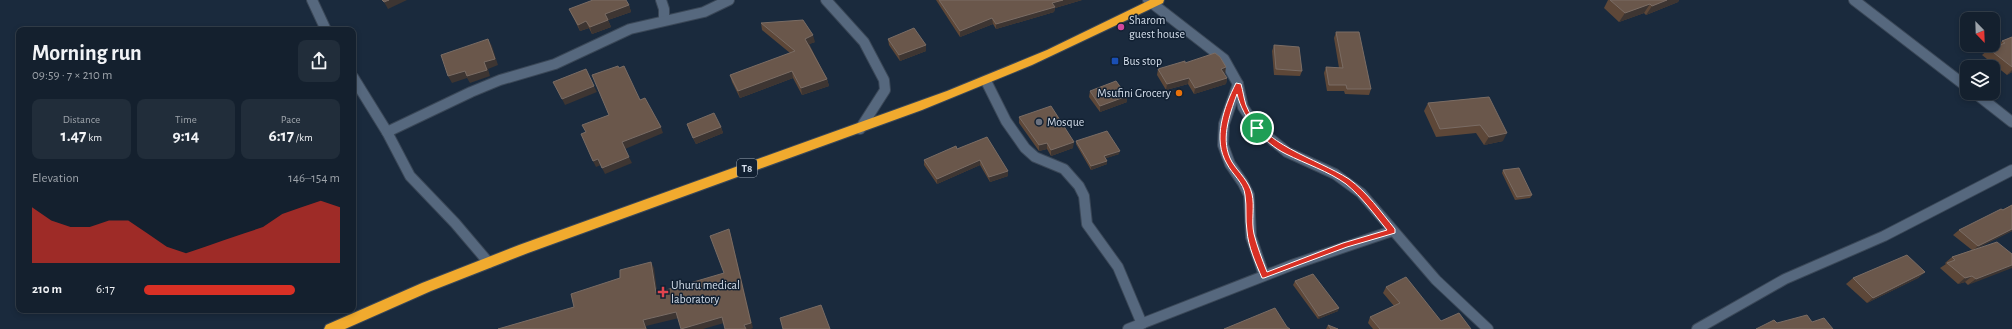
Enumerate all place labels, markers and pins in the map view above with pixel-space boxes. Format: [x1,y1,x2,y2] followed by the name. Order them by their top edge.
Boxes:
[1129,14,1185,40] place label: Sharom guest house
[1116,22,1126,32] marker: Sharom guest house
[1123,55,1162,67] place label: Bus stop
[1110,56,1120,66] marker: Bus stop
[1097,87,1171,100] place label: Msufini Grocery
[1174,88,1184,98] marker: Msufini Grocery
[1240,111,1274,145] pin
[1047,116,1084,128] place label: Mosque
[1034,117,1044,127] marker: Mosque
[671,279,740,306] place label: Uhuru medical laboratory
[658,287,668,297] marker: Uhuru medical laboratory

